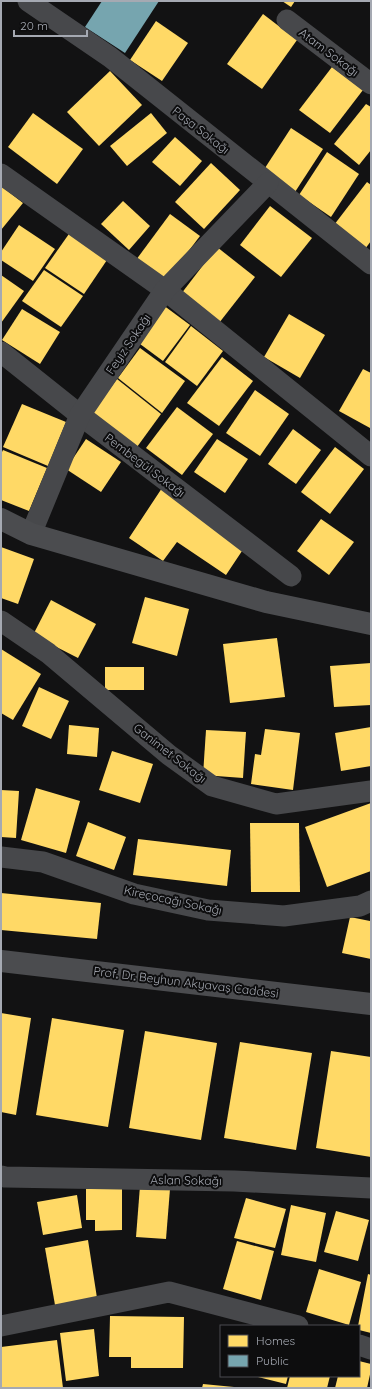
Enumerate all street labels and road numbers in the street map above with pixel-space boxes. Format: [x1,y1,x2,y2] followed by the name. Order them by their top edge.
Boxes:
[296,25,362,79] street label: Atam Sokağı
[169,103,233,157] street label: Paşa Sokağı
[102,311,154,377] street label: Feyiz Sokağı
[102,430,188,500] street label: Pembegül Sokağı
[131,720,209,786] street label: Ganimet Sokağı
[123,882,223,918] street label: Kireçocağı Sokağı
[93,963,279,1001] street label: Prof. Dr. Beyhun Akyavaş Caddesi
[150,1172,222,1188] street label: Aslan Sokağı

